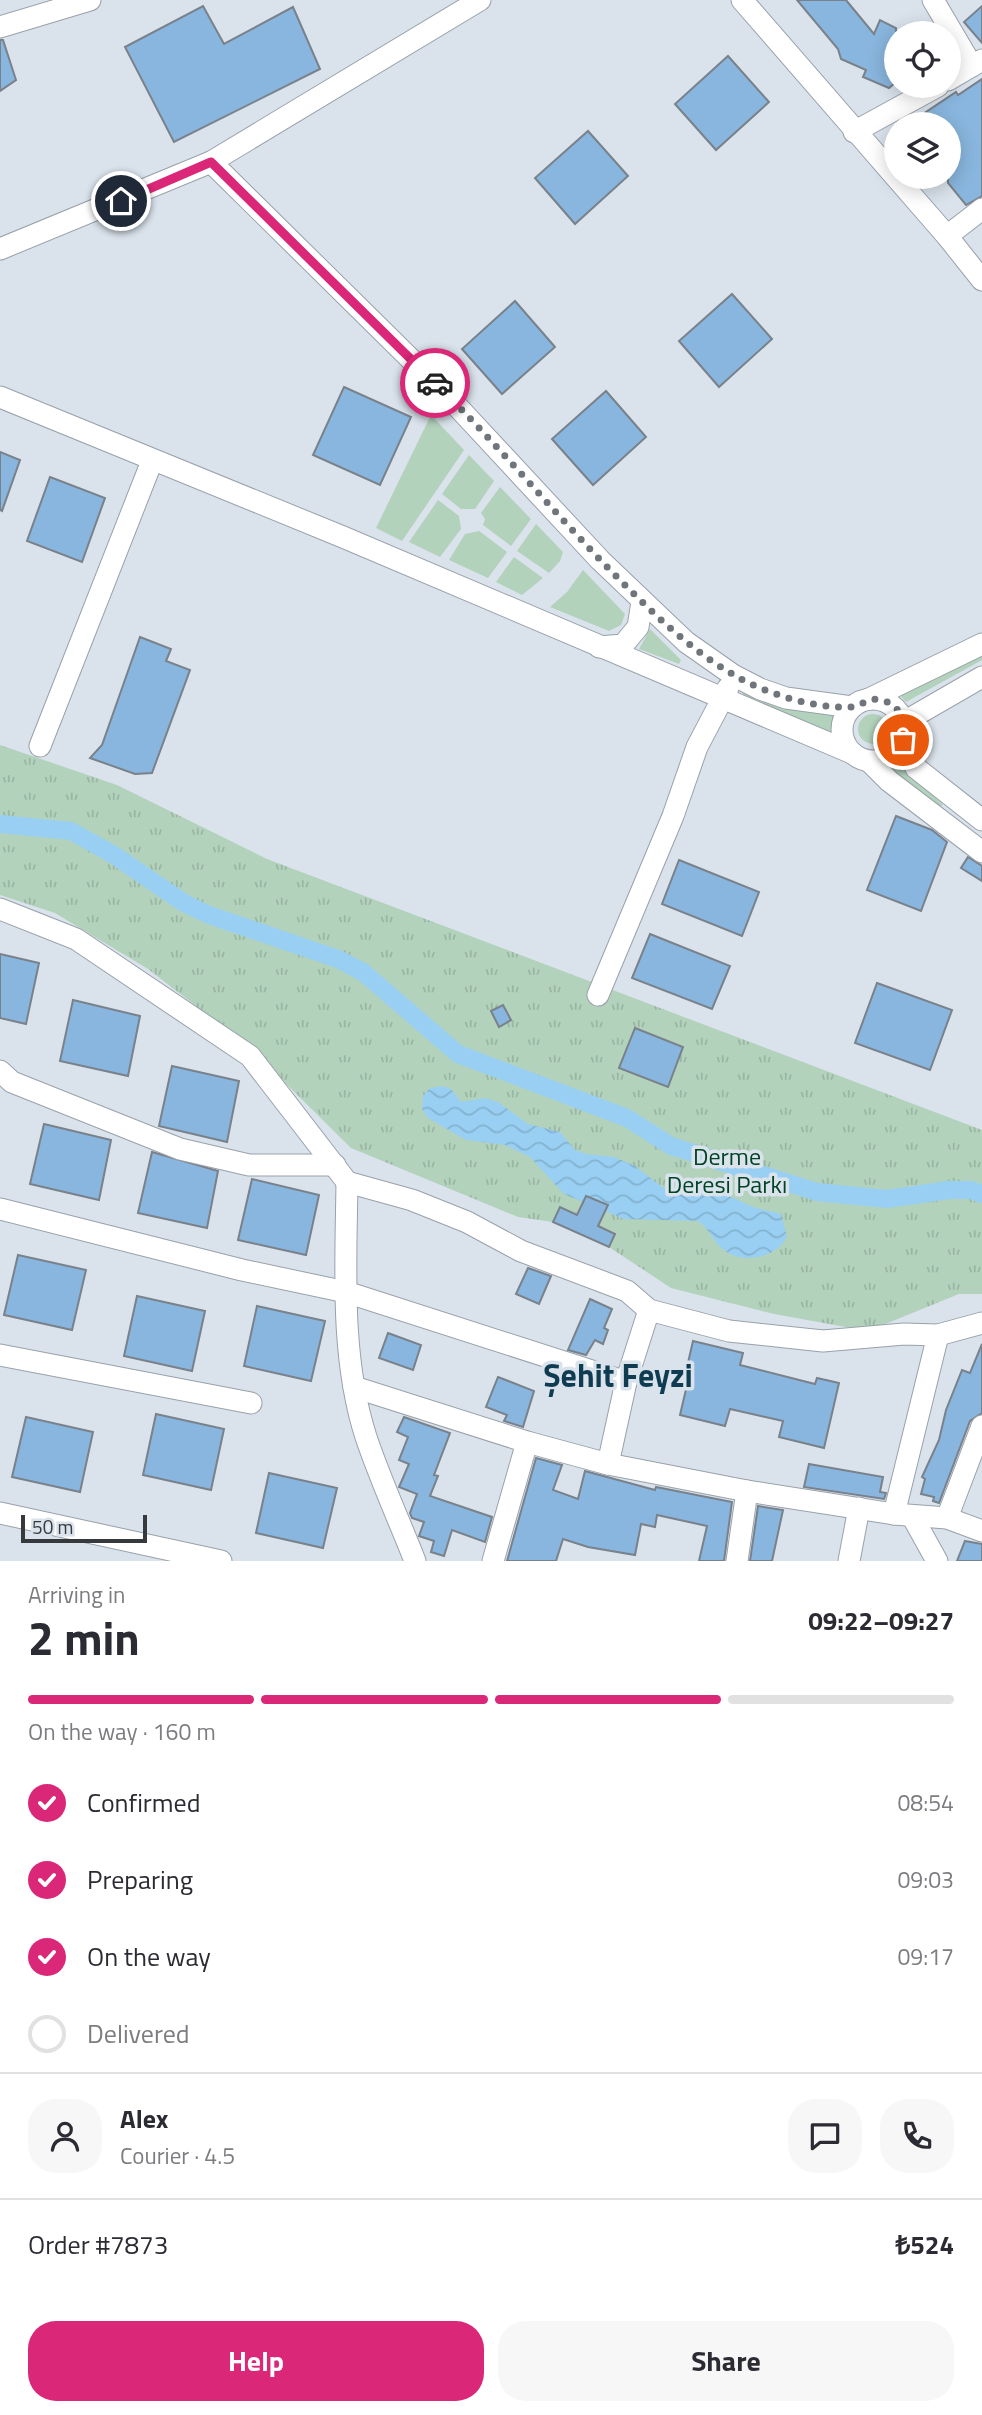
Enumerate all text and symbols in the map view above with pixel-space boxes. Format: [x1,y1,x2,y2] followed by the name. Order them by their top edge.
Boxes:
[884,21,961,189] map controls
[884,21,961,98] button: locate
[884,112,961,189] button: layers
[91,171,151,231] pin
[102,182,140,220] icon: home
[400,348,470,418] courier
[416,364,454,402] icon: car
[873,710,933,770] pin
[884,721,922,759] icon: bag
[667,1138,787,1202] park label: Derme Deresi Parkı
[543,1351,693,1399] district label: Şehit Feyzi
[21,1512,147,1544] scale bar
[32,1512,73,1541] text: 50 m
[28,1577,125,1612] text: Arriving in
[808,1601,954,1640] text: 09:22–09:27
[28,1603,140,1673] text: 2 min
[28,1714,216,1749] text: On the way · 160 m
[87,1783,201,1822] text: Confirmed
[28,1784,66,1822] icon: check
[897,1785,954,1820] text: 08:54
[87,1860,193,1899] text: Preparing
[28,1861,66,1899] icon: check
[897,1862,954,1897] text: 09:03
[87,1937,211,1976] text: On the way
[28,1938,66,1976] icon: check
[897,1939,954,1974] text: 09:17
[87,2014,190,2053] text: Delivered
[28,2099,102,2173] button: person
[120,2099,168,2138] text: Alex
[788,2099,862,2173] button: chat
[880,2099,954,2173] button: phone
[120,2138,235,2173] text: Courier · 4.5
[28,2225,168,2264] text: Order #7873
[895,2225,954,2264] text: ₺524
[28,2321,484,2401] button: Help
[498,2321,954,2401] button: Share

